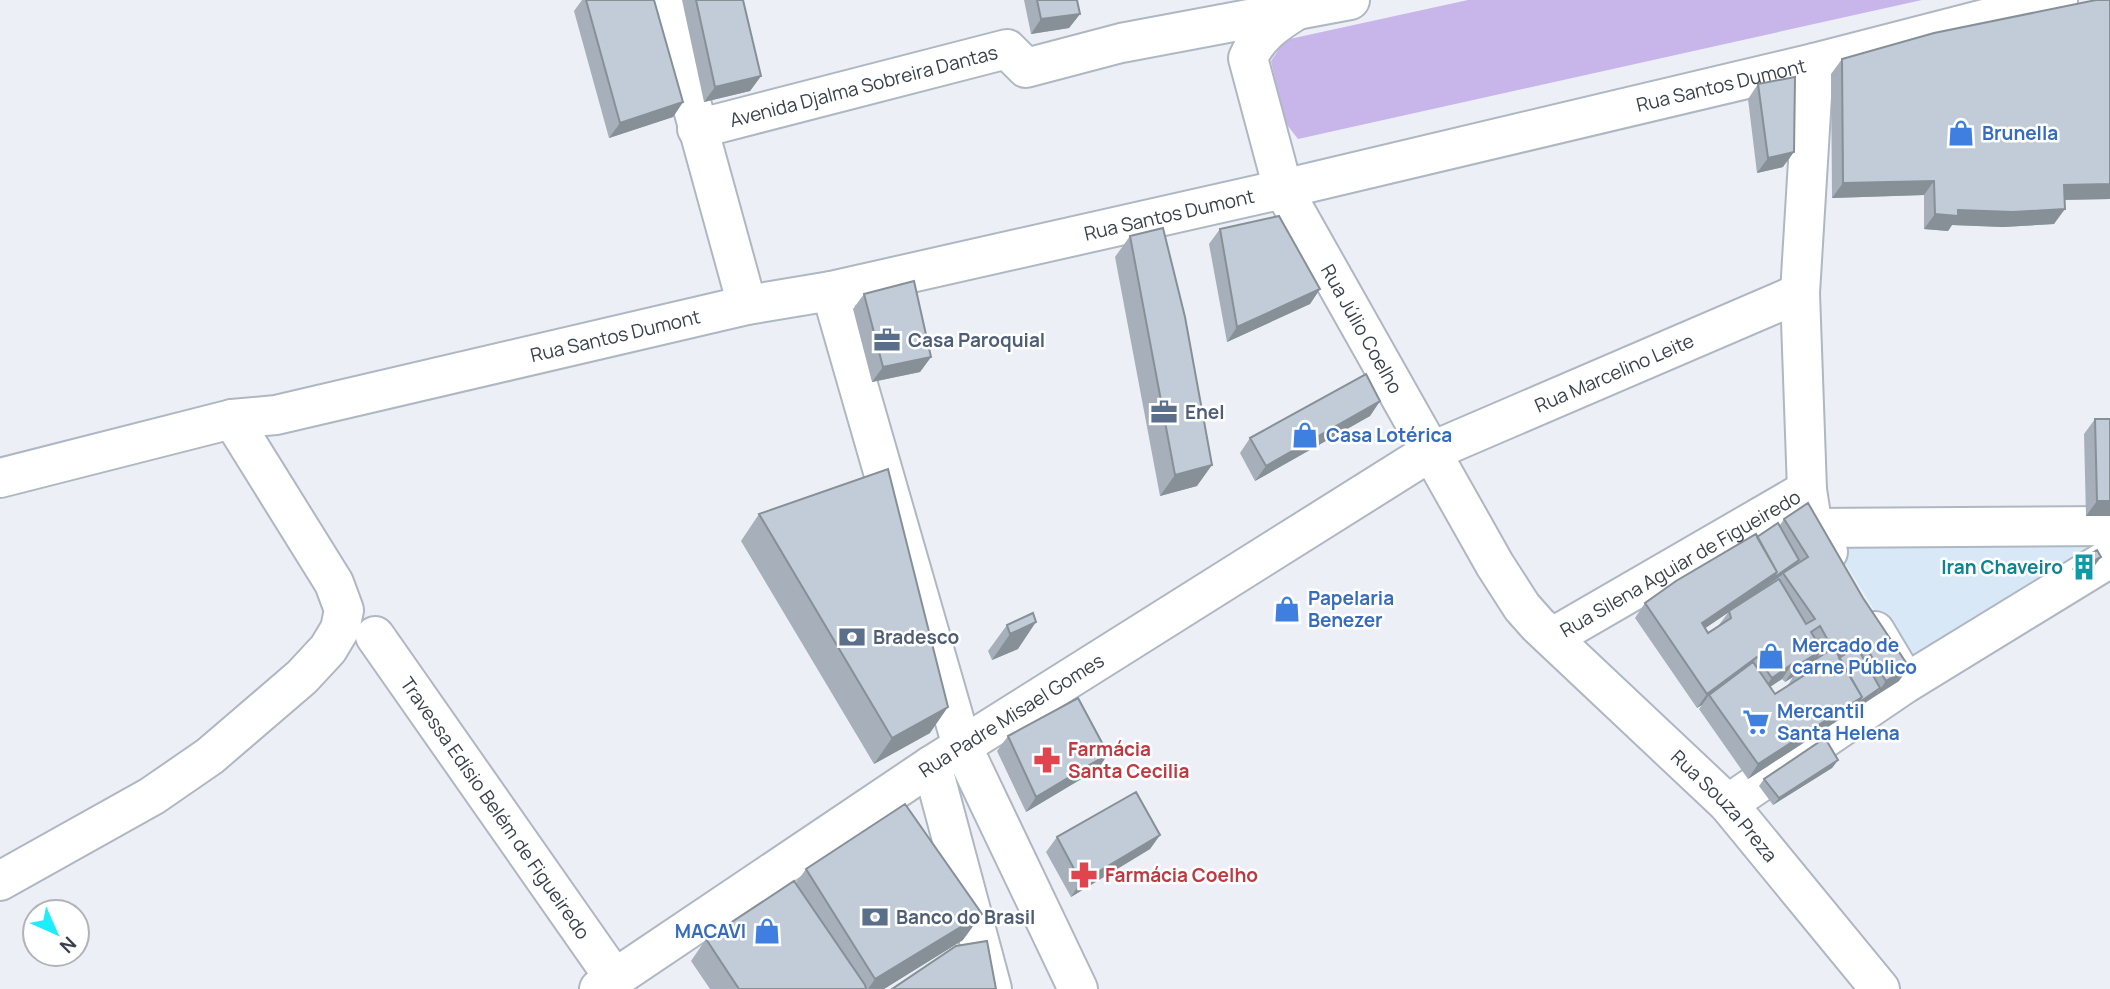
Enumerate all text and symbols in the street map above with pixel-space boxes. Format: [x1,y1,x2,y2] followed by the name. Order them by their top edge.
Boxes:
[727,39,1000,133] street label: Avenida Djalma Sobreira Dantas
[1634,52,1809,118] street label: Rua Santos Dumont
[1946,118,1976,148] shop icon: Brunella
[1982,120,2058,146] place label: Brunella
[1082,183,1257,247] street label: Rua Santos Dumont
[1315,260,1409,398] street label: Rua Júlio Coelho
[528,303,703,368] street label: Rua Santos Dumont
[872,325,902,355] office icon: Casa Paroquial
[908,327,1045,353] place label: Casa Paroquial
[1531,327,1698,419] street label: Rua Marcelino Leite
[1149,397,1179,427] office icon: Enel
[1185,399,1225,425] place label: Enel
[1290,420,1320,450] shop icon: Casa Lotérica
[1326,422,1452,448] place label: Casa Lotérica
[1555,484,1805,643] street label: Rua Silena Aguiar de Figueiredo
[2069,552,2099,582] building icon: Iran Chaveiro
[1941,554,2063,580] place label: Iran Chaveiro
[1308,585,1394,633] place label: Papelaria Benezer
[1272,594,1302,624] shop icon: Papelaria Benezer
[837,622,867,652] bank icon: Bradesco
[873,624,959,650] place label: Bradesco
[1792,632,1917,680] place label: Mercado de carne Público
[1756,641,1786,671] shop icon: Mercado de carne Público
[914,647,1109,783] street label: Rua Padre Misael Gomes
[395,672,596,944] street label: Travessa Edísio Belém de Figueiredo
[1777,698,1900,746] place label: Mercantil Santa Helena
[1741,707,1771,737] supermarket icon: Mercantil Santa Helena
[1068,736,1189,784] place label: Farmácia Santa Cecilia
[1665,744,1783,867] street label: Rua Souza Preza
[1032,745,1062,775] pharmacy icon: Farmácia Santa Cecilia
[1069,860,1099,890] pharmacy icon: Farmácia Coelho
[1105,862,1258,888] place label: Farmácia Coelho
[21,898,91,968] north arrow
[860,902,890,932] bank icon: Banco do Brasil
[896,904,1035,930] place label: Banco do Brasil
[752,916,782,946] shop icon: MACAVI
[675,918,746,944] place label: MACAVI
[54,931,82,959] text: N

